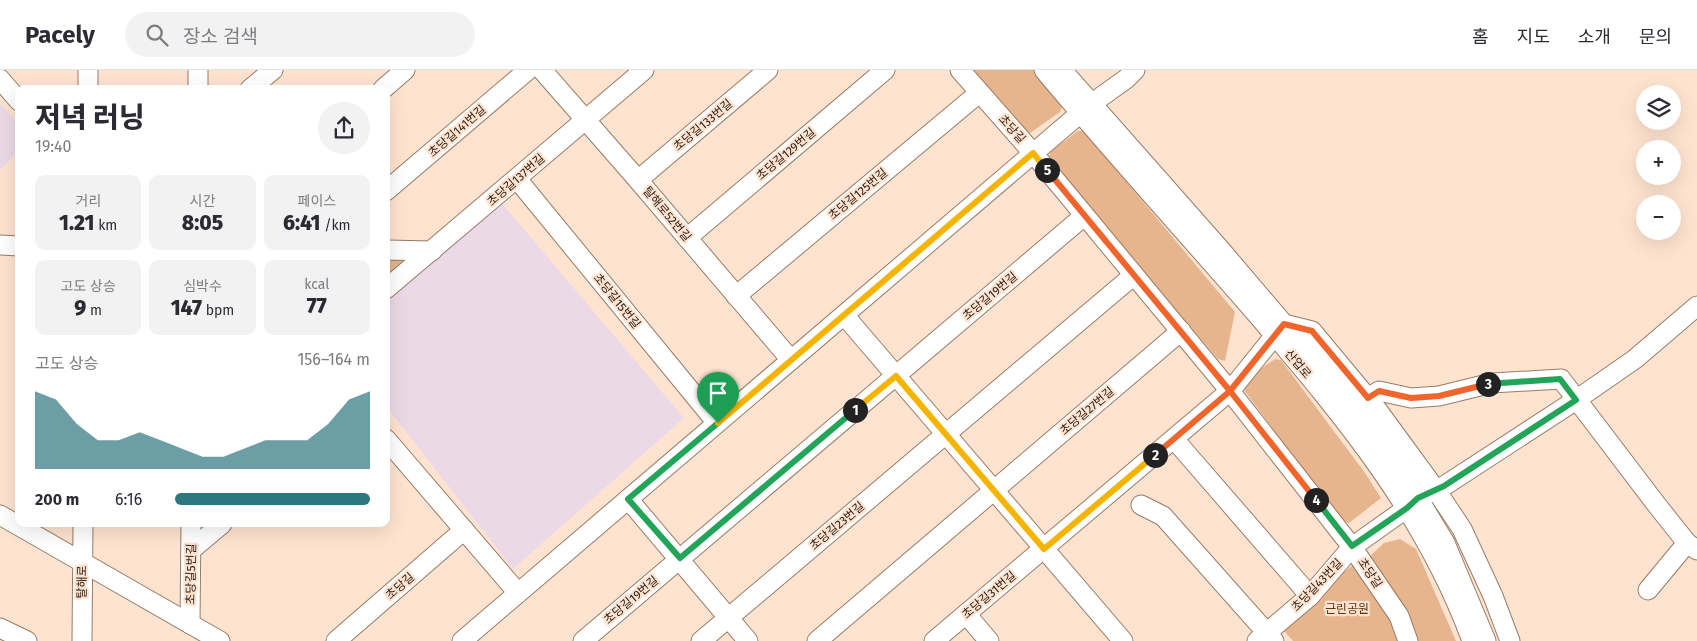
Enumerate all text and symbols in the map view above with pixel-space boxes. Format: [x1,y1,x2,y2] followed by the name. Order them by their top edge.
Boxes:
[125,12,475,57] search box
[25,21,95,49] text: Pacely
[143,21,171,49] icon: search
[183,25,258,48] text: 장소 검색
[1472,26,1489,48] text: 홈
[1517,26,1550,48] text: 지도
[1578,26,1611,48] text: 소개
[1639,26,1672,48] text: 문의
[1636,85,1681,240] map controls
[1636,85,1681,130] button: layers
[671,96,735,154] street label: 초당길133번길
[35,101,144,134] text: 저녁 러닝
[318,102,370,154] button: share
[426,102,488,160] street label: 초당길141번길
[996,112,1028,146] street label: 초당길
[754,125,818,183] street label: 초당길129번길
[35,137,72,156] text: 19:40
[1636,140,1681,185] button: +
[484,151,548,209] street label: 초당길137번길
[1034,158,1060,182] pin: 5
[1044,162,1051,179] text: 5
[826,165,890,223] street label: 초당길125번길
[640,184,694,244] street label: 탈해로52번길
[75,193,101,210] text: 거리
[190,193,215,210] text: 시간
[298,193,336,210] text: 페이스
[1636,195,1681,240] button: −
[59,210,94,236] text: 1.21
[182,210,223,236] text: 8:05
[283,210,320,236] text: 6:41
[94,217,117,234] text: km
[320,217,351,234] text: /km
[960,269,1020,323] street label: 초당길19번길
[591,271,643,331] street label: 초당길15번길
[304,276,329,293] text: kcal
[61,278,116,295] text: 고도 상승
[183,278,222,295] text: 심박수
[307,293,327,319] text: 77
[74,295,86,321] text: 9
[171,295,202,321] text: 147
[86,302,102,319] text: m
[202,302,234,319] text: bpm
[1282,347,1314,381] street label: 산업로
[297,350,370,369] text: 156–164 m
[35,354,98,373] text: 고도 상승
[697,372,739,423] pin
[1476,372,1500,396] pin: 3
[1485,376,1492,393] text: 3
[704,379,732,407] icon: arrive
[1057,384,1117,438] street label: 초당길27번길
[842,398,868,422] pin: 1
[852,402,859,419] text: 1
[1142,442,1168,468] pin: 2
[1152,447,1159,464] text: 2
[1304,488,1328,512] pin: 4
[35,490,79,509] text: 200 m
[115,490,142,509] text: 6:16
[1313,492,1320,509] text: 4
[807,499,867,553] street label: 초당길23번길
[183,543,199,605] street label: 초당길5번길
[1355,555,1385,591] street label: 초당길
[1289,556,1345,614] street label: 초당길43번길
[75,565,89,599] street label: 탈해로
[959,568,1019,622] street label: 초당길31번길
[383,570,417,602] street label: 초당길
[601,573,661,627] street label: 초당길19번길
[1325,602,1369,616] park label: 근린공원

